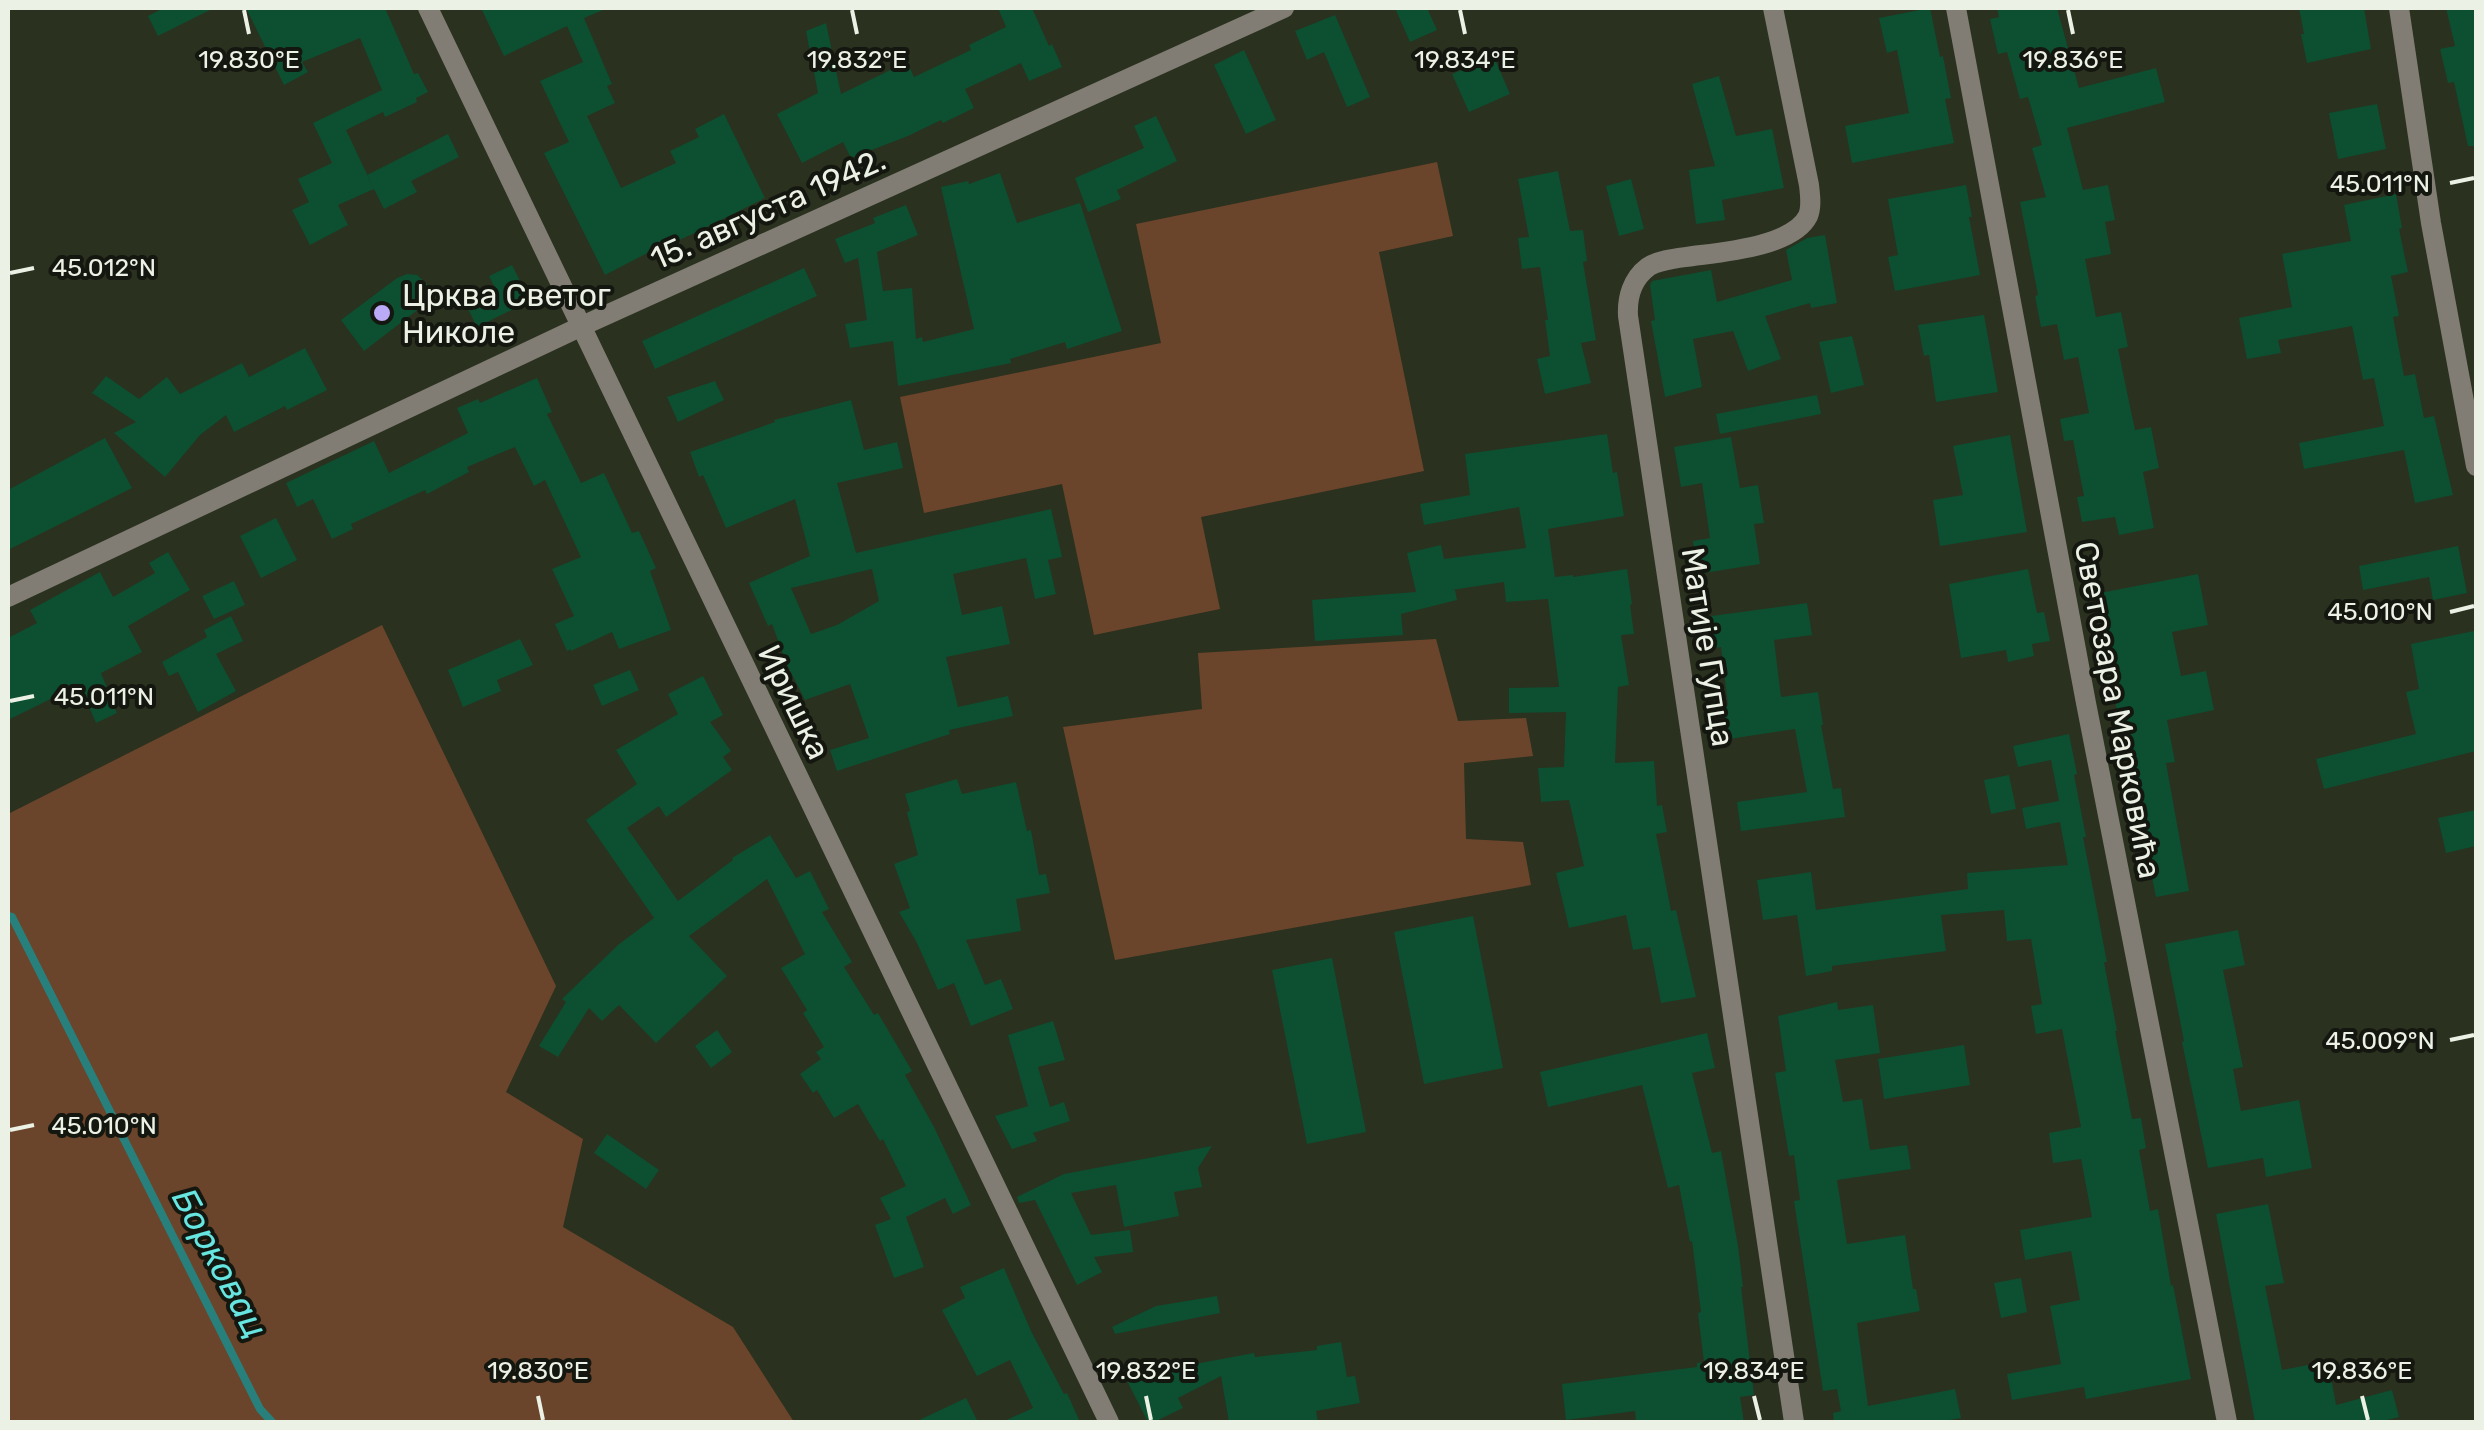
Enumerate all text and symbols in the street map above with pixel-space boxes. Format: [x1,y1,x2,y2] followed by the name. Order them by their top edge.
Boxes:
[198,45,300,74] text: 19.830°E
[807,45,907,74] text: 19.832°E
[1414,45,1516,74] text: 19.834°E
[2023,45,2123,74] text: 19.836°E
[645,140,891,278] street label: 15. августа 1942.
[2330,169,2430,198] text: 45.011°N
[52,253,156,282] text: 45.012°N
[402,276,611,351] place label: Црква Светог Николе
[371,302,393,324] marker: Црква Светог Николе
[2067,538,2169,882] street label: Светозара Марковића
[1674,545,1742,749] street label: Матије Гупца
[2327,597,2433,626] text: 45.010°N
[750,639,838,765] street label: Иришка
[54,682,154,711] text: 45.011°N
[2325,1026,2435,1055] text: 45.009°N
[51,1111,157,1140] text: 45.010°N
[163,1181,277,1345] water label: Борковац
[487,1356,589,1385] text: 19.830°E
[1096,1356,1196,1385] text: 19.832°E
[1703,1356,1805,1385] text: 19.834°E
[2312,1356,2412,1385] text: 19.836°E

